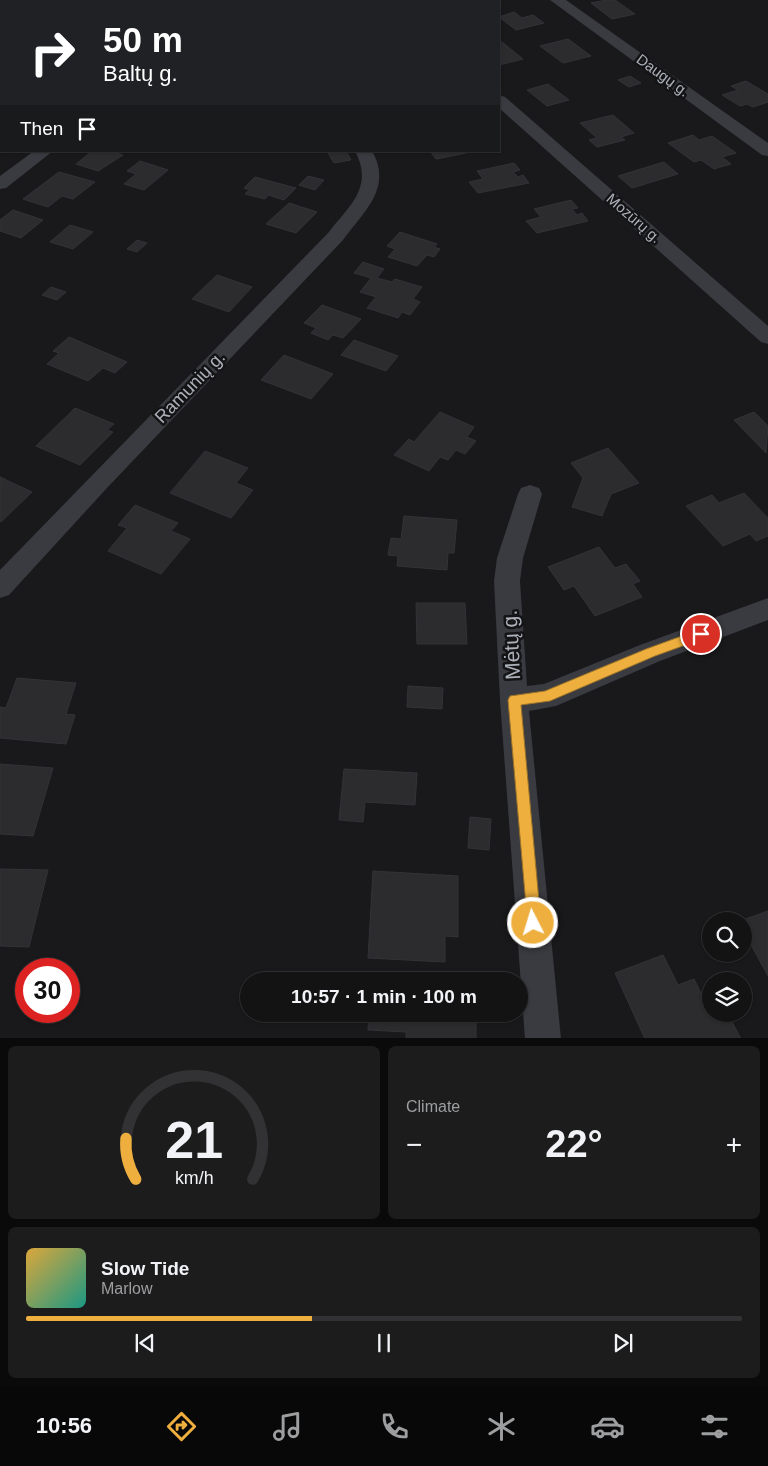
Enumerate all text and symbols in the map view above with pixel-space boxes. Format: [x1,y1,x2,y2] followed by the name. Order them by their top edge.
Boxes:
[20,20,85,85] icon: right
[103,20,183,59] text: 50 m
[633,50,693,100] street label: Daugų g.
[103,61,178,86] text: Baltų g.
[73,115,101,143] icon: arrive
[20,118,63,139] text: Then
[603,190,665,246] street label: Mozūrų g.
[151,347,229,427] street label: Ramunių g.
[498,609,524,681] street label: Mėtų g.
[680,613,722,655] pin
[687,620,715,648] icon: arrive
[506,896,558,948] position arrow
[702,912,752,1022] map controls
[702,912,752,962] button: search
[15,958,80,1023] speed limit sign: 30
[702,972,752,1022] button: layers
[291,986,477,1007] text: 10:57 · 1 min · 100 m
[406,1098,460,1115] text: Climate
[165,1111,223,1169] text: 21
[545,1123,603,1165] text: 22°
[406,1129,422,1160] text: −
[726,1129,742,1160] text: +
[175,1168,213,1188] text: km/h
[101,1258,189,1279] text: Slow Tide
[101,1280,153,1297] text: Marlow
[131,1329,159,1357] icon: previous
[370,1329,398,1357] icon: pause
[609,1329,637,1357] icon: next
[164,1409,199,1444] icon: directions
[270,1409,305,1444] icon: music
[377,1409,412,1444] icon: phone
[484,1409,519,1444] icon: climate
[590,1409,625,1444] icon: car
[697,1409,732,1444] icon: filters
[36,1413,92,1438] text: 10:56

